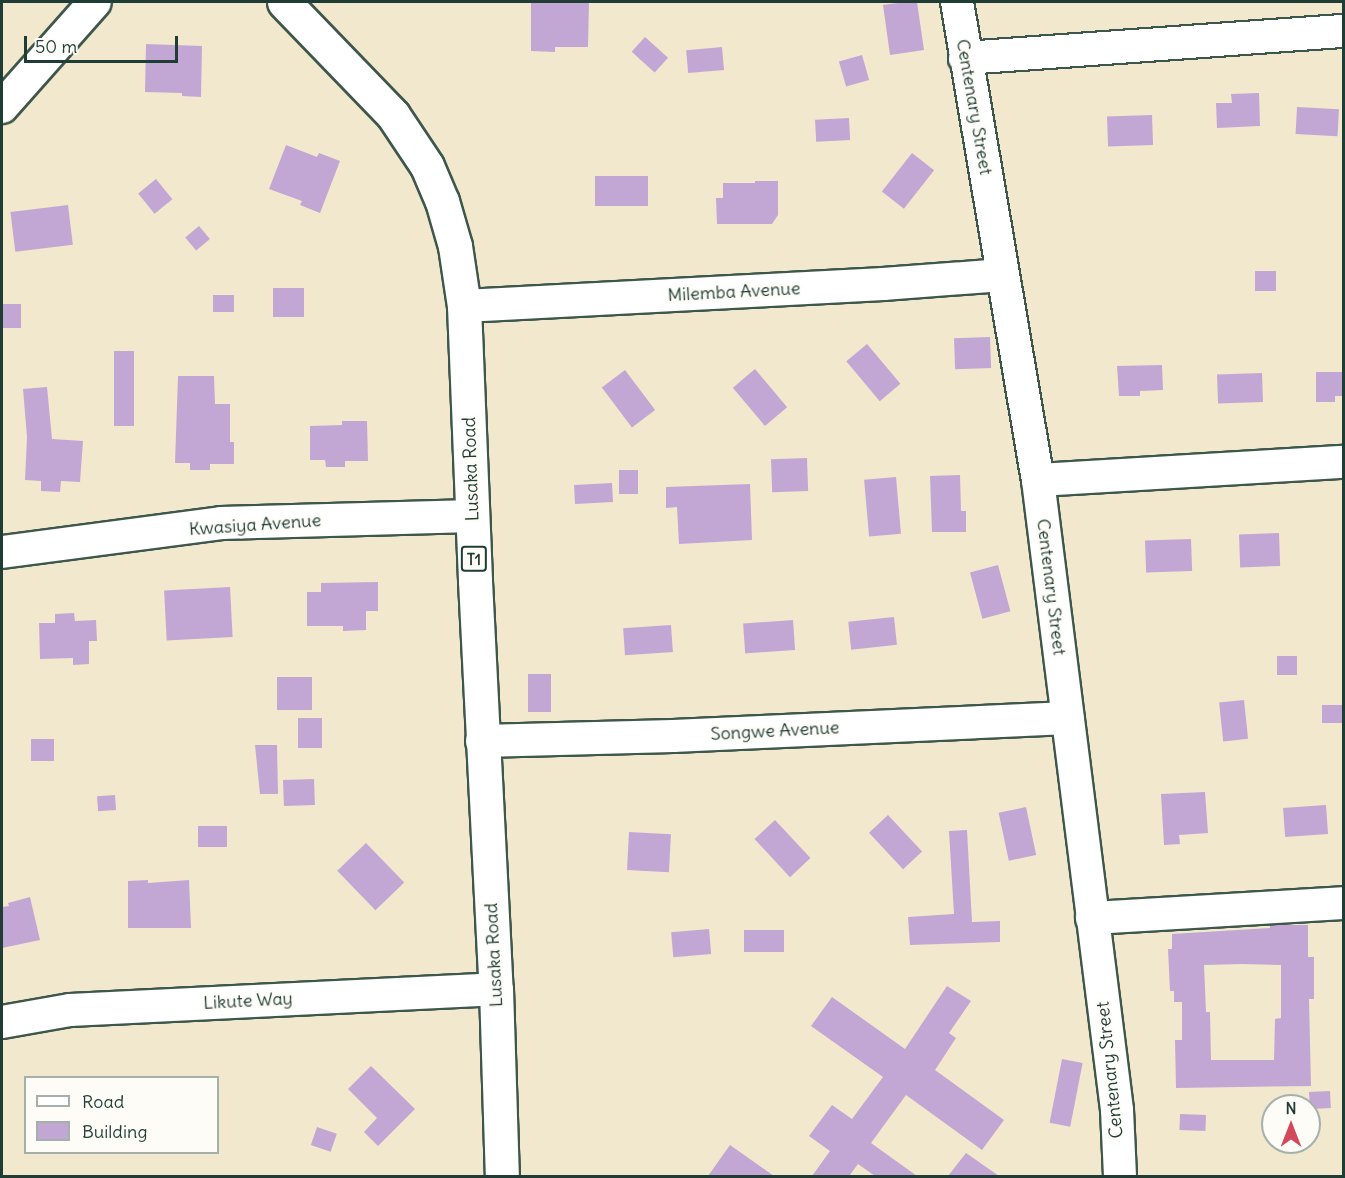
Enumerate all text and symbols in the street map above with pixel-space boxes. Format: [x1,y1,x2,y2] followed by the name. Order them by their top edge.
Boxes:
[27,24,182,62] scale bar
[35,35,77,58] text: 50 m
[951,37,997,177] street label: Centenary Street
[667,278,801,306] street label: Milemba Avenue
[458,416,484,522] street label: Lusaka Road
[188,510,322,540] street label: Kwasiya Avenue
[1032,517,1070,657] street label: Centenary Street
[460,546,488,572] road number: T1
[710,717,840,745] street label: Songwe Avenue
[480,902,508,1008] street label: Lusaka Road
[203,988,293,1014] street label: Likute Way
[1092,1000,1128,1140] street label: Centenary Street
[24,1076,219,1154] legend
[82,1090,124,1113] text: Road
[1261,1094,1321,1154] north arrow
[1285,1098,1297,1118] text: N
[82,1120,147,1143] text: Building

